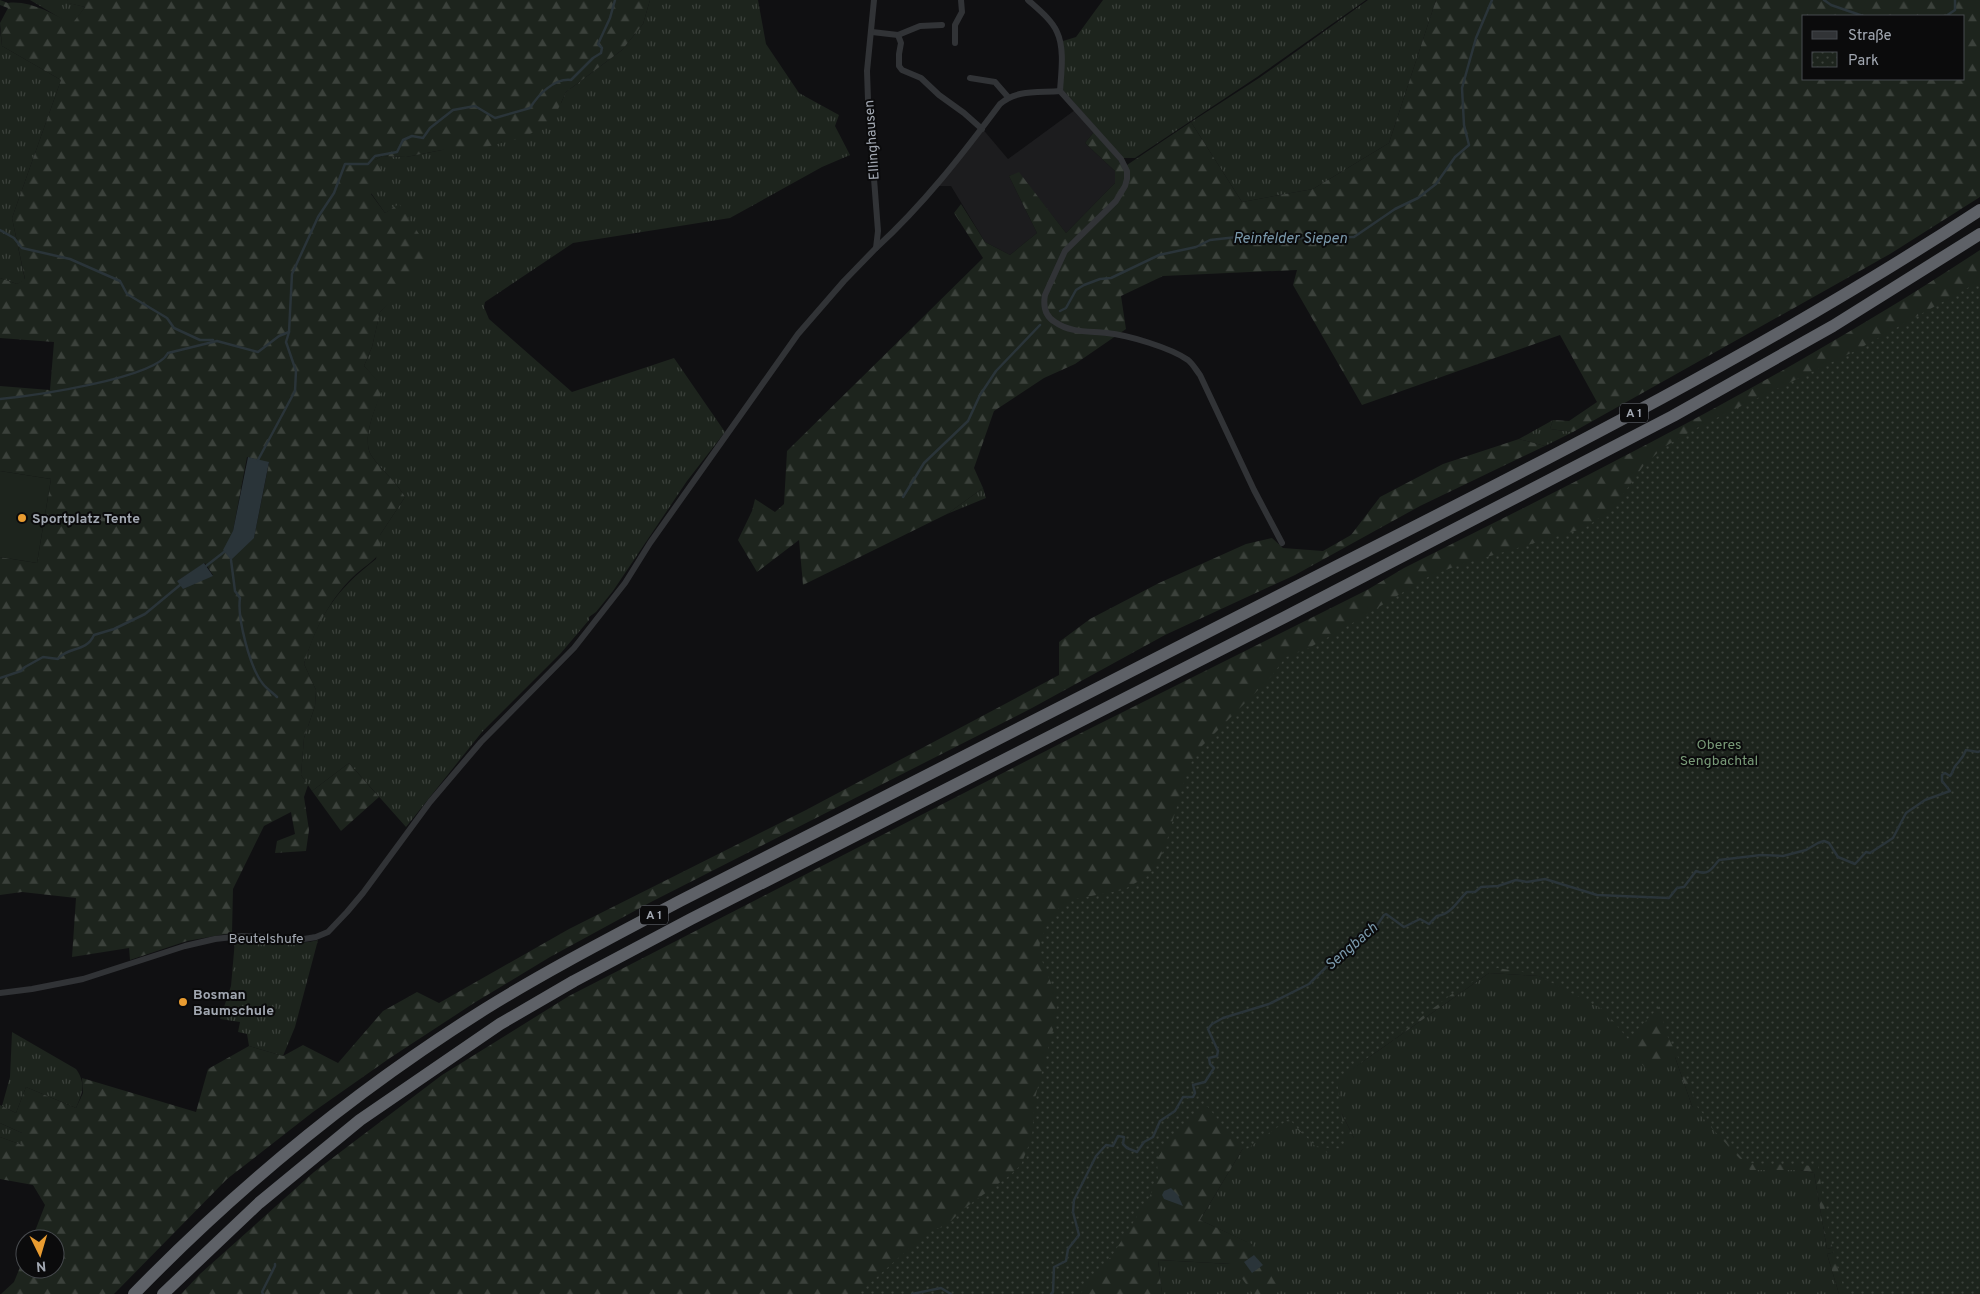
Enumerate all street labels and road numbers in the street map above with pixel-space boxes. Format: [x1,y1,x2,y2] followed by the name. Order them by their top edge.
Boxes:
[861,99,884,181] street label: Ellinghausen
[1620,403,1648,422] road number: A 1
[640,906,668,924] road number: A 1
[228,931,304,948] street label: Beutelshufe

